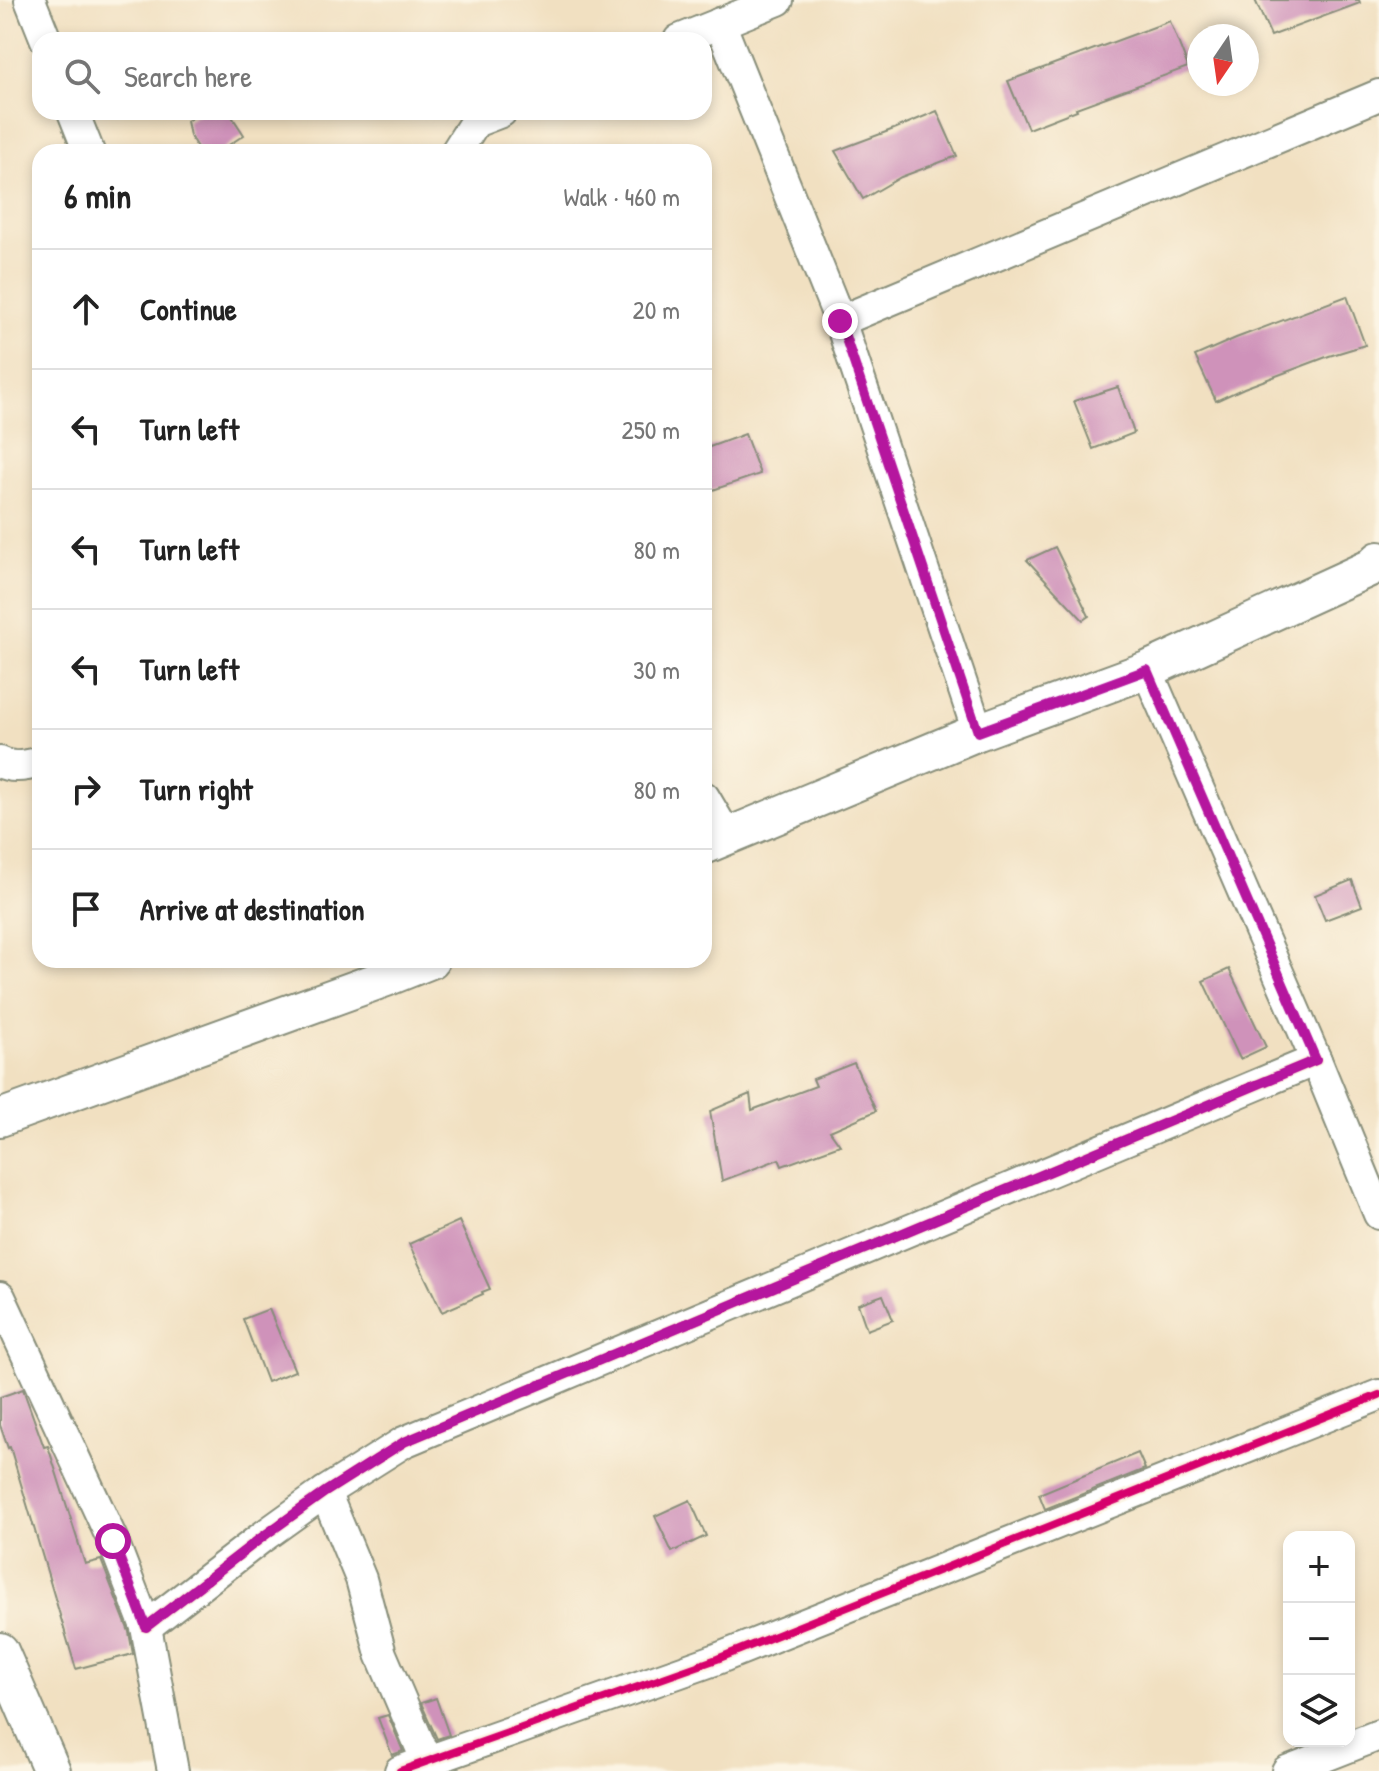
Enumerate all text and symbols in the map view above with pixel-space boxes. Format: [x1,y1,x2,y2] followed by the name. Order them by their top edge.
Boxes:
[1187,24,1259,96] north arrow
[32,32,712,120] search box
[60,54,104,98] icon: search
[124,56,252,96] text: Search here
[64,173,132,219] text: 6 min
[563,179,680,214] text: Walk · 460 m
[64,287,108,331] icon: ahead
[140,289,237,329] text: Continue
[633,292,680,327] text: 20 m
[822,303,858,339] route end
[64,407,108,451] icon: left
[140,409,239,449] text: Turn left
[622,412,680,447] text: 250 m
[64,527,108,571] icon: left
[140,529,239,569] text: Turn left
[633,532,680,567] text: 80 m
[64,647,108,691] icon: left
[140,649,239,689] text: Turn left
[633,652,680,687] text: 30 m
[64,767,108,811] icon: right
[140,769,253,809] text: Turn right
[633,772,680,807] text: 80 m
[64,887,108,931] icon: arrive
[140,889,365,929] text: Arrive at destination
[95,1523,131,1559] route start
[1283,1531,1355,1747] map controls
[1283,1531,1355,1603] button: +
[1283,1603,1355,1675] button: −
[1283,1675,1355,1747] button: layers

